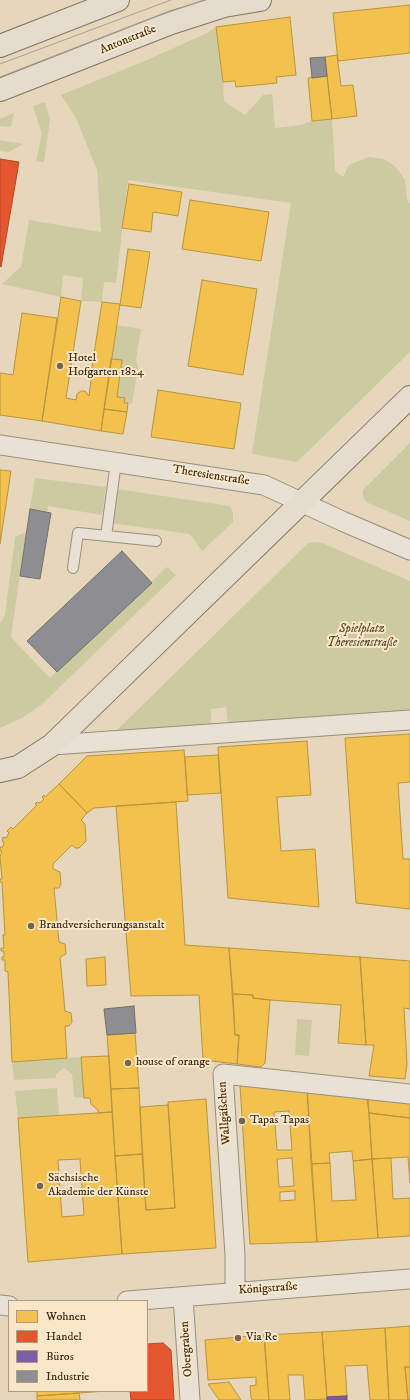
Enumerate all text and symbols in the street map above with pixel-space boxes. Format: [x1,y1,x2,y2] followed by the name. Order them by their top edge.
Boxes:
[98,22,158,58] street label: Antonstraße
[68,352,144,380] place label: Hotel Hofgarten 1824
[55,361,65,371] marker: Hotel Hofgarten 1824
[171,463,251,489] street label: Theresienstraße
[327,623,397,651] park label: Spielplatz Theresienstraße
[39,919,165,933] place label: Brandversicherungsanstalt
[26,921,36,931] marker: Brandversicherungsanstalt
[136,1056,210,1070] place label: house of orange
[123,1058,133,1068] marker: house of orange
[216,1081,234,1145] street label: Wallgäßchen
[250,1114,309,1128] place label: Tapas Tapas
[237,1116,247,1126] marker: Tapas Tapas
[48,1172,148,1200] place label: Sächsische Akademie der Künste
[35,1181,45,1191] marker: Sächsische Akademie der Künste
[238,1280,298,1298] street label: Königstraße
[8,1300,148,1392] legend
[46,1309,86,1324] text: Wohnen
[178,1321,196,1377] street label: Obergraben
[46,1329,82,1344] text: Handel
[246,1331,277,1345] place label: Via Re
[233,1333,243,1343] marker: Via Re
[46,1349,74,1364] text: Büros
[46,1369,89,1384] text: Industrie

